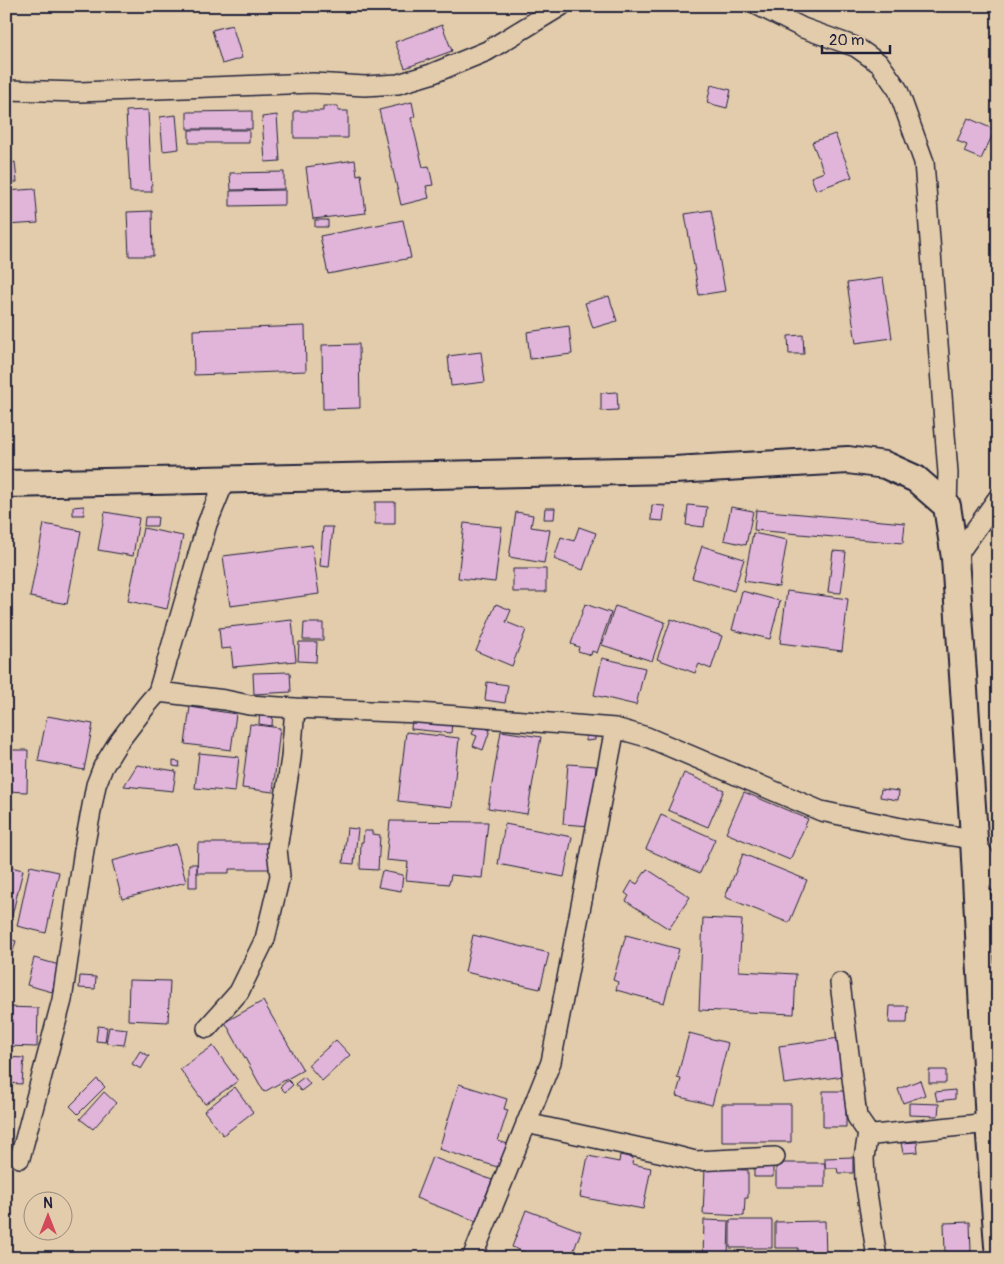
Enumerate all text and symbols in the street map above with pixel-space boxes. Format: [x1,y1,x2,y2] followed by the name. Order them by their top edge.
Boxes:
[822,22,889,54] scale bar
[829,31,864,50] text: 20 m
[22,1192,72,1242] north arrow
[43,1195,53,1212] text: N

